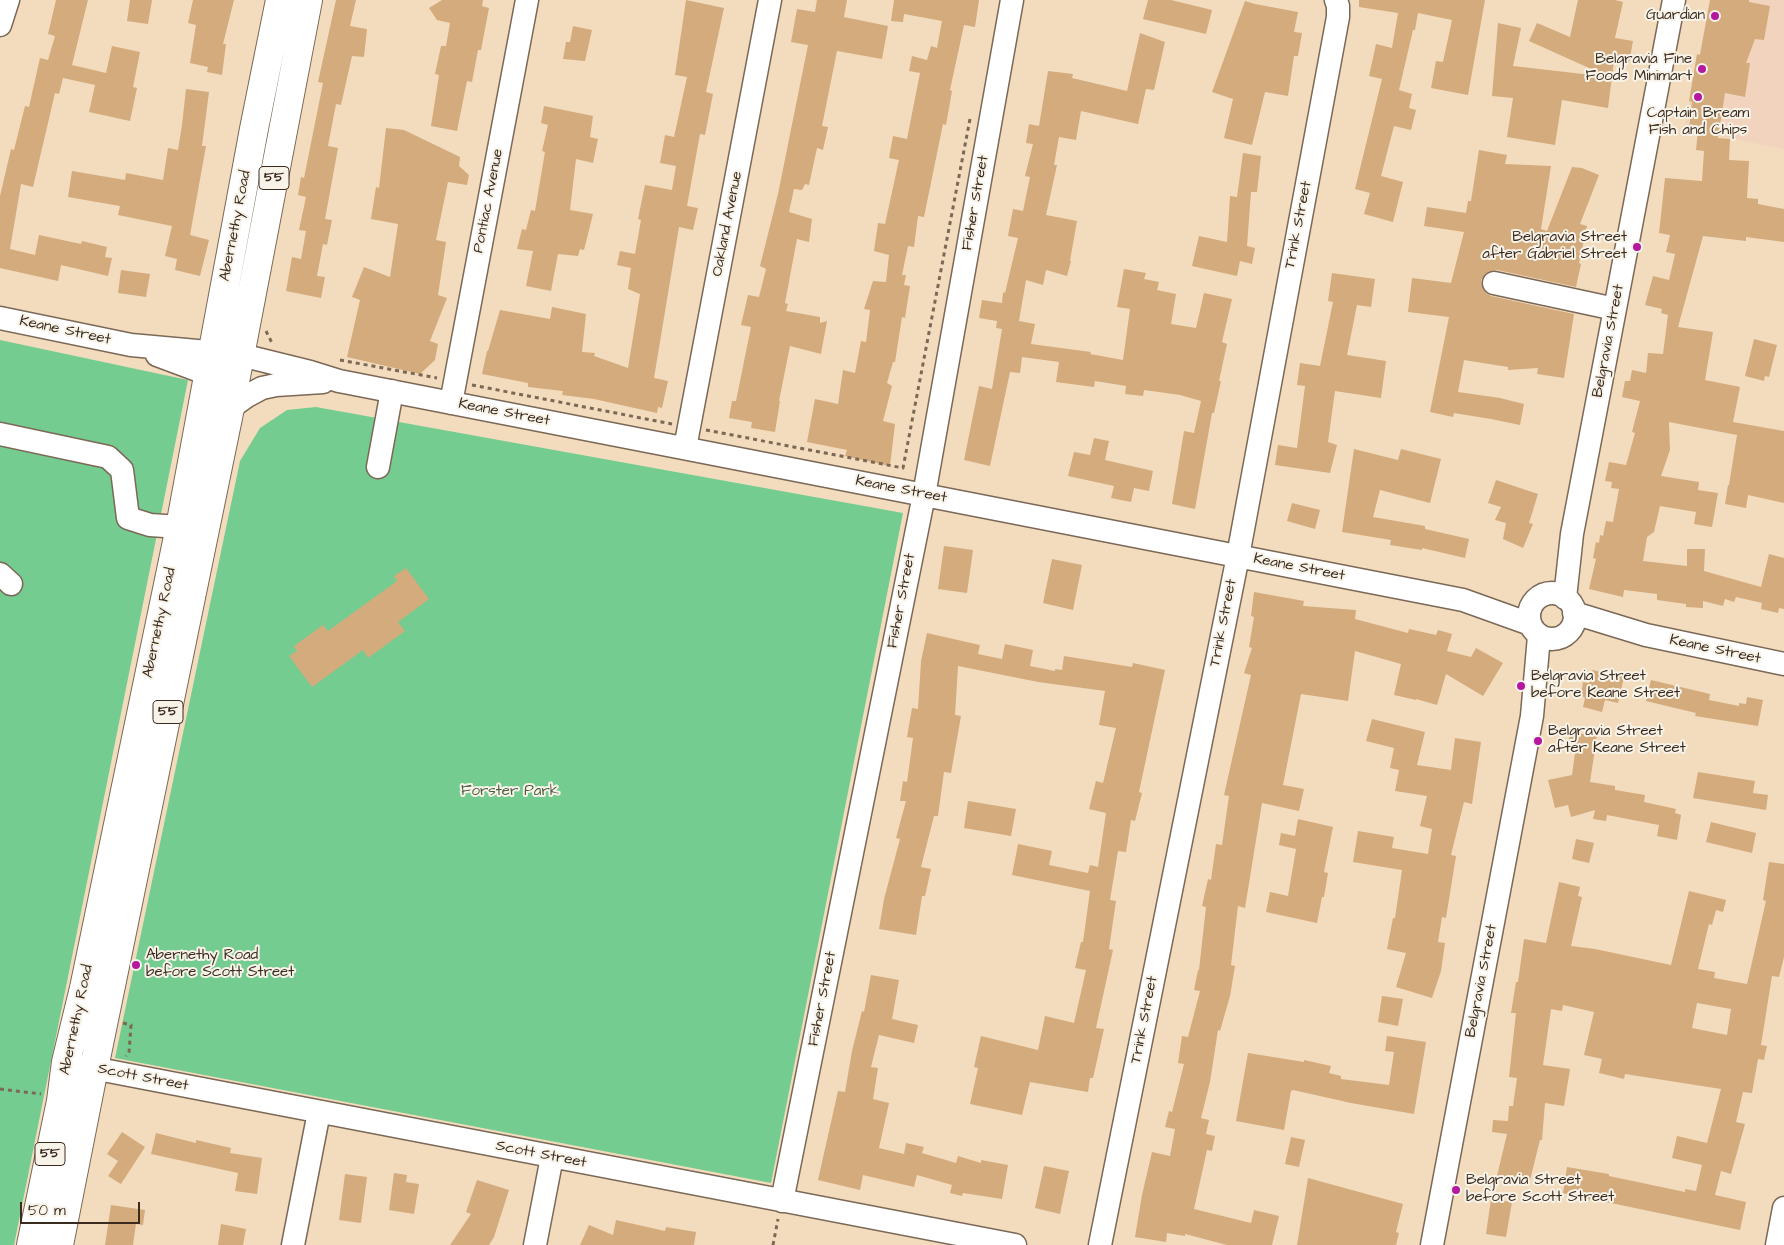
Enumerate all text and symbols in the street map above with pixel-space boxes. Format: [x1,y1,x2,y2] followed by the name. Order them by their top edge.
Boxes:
[1646,7,1705,25] place label: Guardian
[1709,10,1721,22] marker: Guardian
[1585,51,1692,86] place label: Belgravia Fine Foods Minimart
[1696,63,1708,75] marker: Belgravia Fine Foods Minimart
[1692,91,1704,103] marker: Captain Bream Fish and Chips
[1647,105,1749,140] place label: Captain Bream Fish and Chips
[470,147,508,255] street label: Pontiac Avenue
[959,154,993,252] street label: Fisher Street
[259,167,289,190] road number: 55
[216,169,256,283] street label: Abernethy Road
[709,170,747,278] street label: Oakland Avenue
[1282,180,1316,270] street label: Trink Street
[1482,229,1627,264] place label: Belgravia Street after Gabriel Street
[1631,241,1643,253] marker: Belgravia Street after Gabriel Street
[1589,283,1629,399] street label: Belgravia Street
[18,313,112,349] street label: Keane Street
[457,395,551,431] street label: Keane Street
[854,472,948,508] street label: Keane Street
[1252,550,1346,586] street label: Keane Street
[884,552,920,650] street label: Fisher Street
[140,566,180,680] street label: Abernethy Road
[1207,578,1241,668] street label: Trink Street
[1668,632,1762,668] street label: Keane Street
[1531,668,1680,703] place label: Belgravia Street before Keane Street
[1515,680,1527,692] marker: Belgravia Street before Keane Street
[153,700,183,724] road number: 55
[1548,723,1686,758] place label: Belgravia Street after Keane Street
[1532,735,1544,747] marker: Belgravia Street after Keane Street
[461,783,559,801] park label: Forster Park
[1462,923,1502,1039] street label: Belgravia Street
[146,947,294,982] place label: Abernethy Road before Scott Street
[805,950,841,1048] street label: Fisher Street
[130,959,142,971] marker: Abernethy Road before Scott Street
[57,963,97,1077] street label: Abernethy Road
[1128,975,1162,1065] street label: Trink Street
[96,1060,190,1096] street label: Scott Street
[494,1137,588,1173] street label: Scott Street
[35,1142,65,1166] road number: 55
[1466,1172,1614,1207] place label: Belgravia Street before Scott Street
[1450,1184,1462,1196] marker: Belgravia Street before Scott Street
[22,1192,142,1224] scale bar
[28,1200,66,1221] text: 50 m

